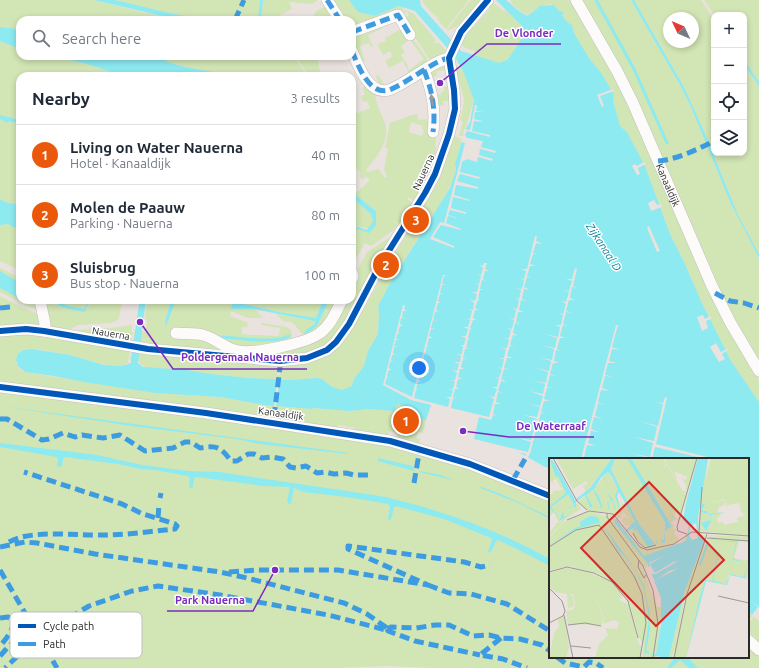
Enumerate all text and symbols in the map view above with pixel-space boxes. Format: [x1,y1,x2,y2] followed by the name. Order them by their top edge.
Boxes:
[663,12,699,48] north arrow
[711,12,747,156] map controls
[711,12,747,48] button: +
[16,16,356,60] search box
[487,21,561,44] callout: De Vlonder
[30,27,52,49] icon: search
[495,27,554,39] text: De Vlonder
[62,30,141,47] text: Search here
[711,48,747,84] button: −
[711,84,747,120] button: locate
[32,89,90,108] text: Nearby
[290,91,340,105] text: 3 results
[429,94,435,106] one-way arrow
[711,120,747,156] button: layers
[70,139,243,156] text: Living on Water Nauerna
[41,148,49,162] text: 1
[311,148,340,162] text: 40 m
[410,153,437,192] street label: Nauerna
[70,156,171,170] text: Hotel · Kanaaldijk
[654,162,682,208] street label: Kanaaldijk
[70,199,185,216] text: Molen de Paauw
[403,205,429,235] pin: 3
[41,208,49,222] text: 2
[311,208,340,222] text: 80 m
[70,216,173,230] text: Parking · Nauerna
[584,220,624,273] water label: Zijkanaal D
[373,250,399,280] pin: 2
[70,259,136,276] text: Sluisbrug
[41,268,49,282] text: 3
[304,268,340,282] text: 100 m
[70,276,179,290] text: Bus stop · Nauerna
[91,325,131,342] street label: Nauerna
[173,346,307,369] callout: Poldergemaal Nauerna
[181,351,299,363] text: Poldergemaal Nauerna
[409,358,429,378] your location
[258,405,304,422] street label: Kanaaldijk
[393,406,419,436] pin: 1
[509,414,594,437] callout: De Waterraaf
[516,420,586,432] text: De Waterraaf
[549,458,749,658] inset map
[167,588,253,611] callout: Park Nauerna
[175,594,245,606] text: Park Nauerna
[10,612,142,658] legend
[43,620,94,632] text: Cycle path
[43,638,66,650] text: Path

